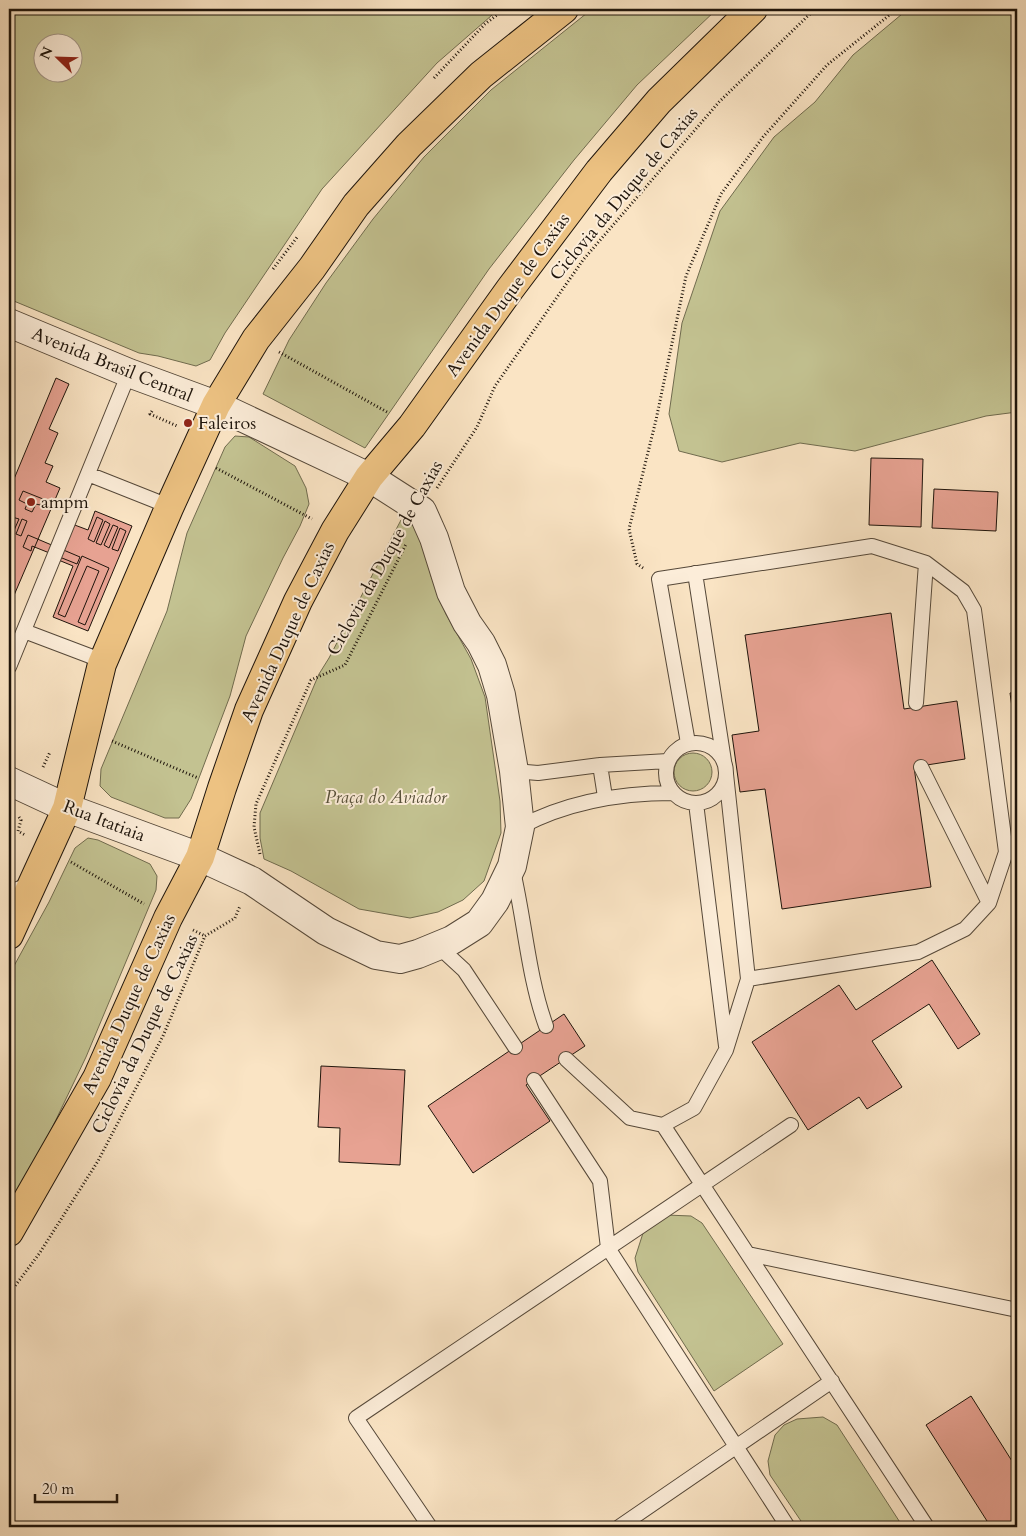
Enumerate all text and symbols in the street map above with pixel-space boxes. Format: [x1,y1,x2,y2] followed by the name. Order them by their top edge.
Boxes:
[32,32,82,82] north arrow
[35,44,58,62] text: N
[544,102,704,286] street label: Ciclovia da Duque de Caxias
[440,208,576,382] street label: Avenida Duque de Caxias
[28,321,197,409] street label: Avenida Brasil Central
[198,411,256,436] place label: Faleiros
[182,417,194,429] marker: Faleiros
[321,456,449,660] street label: Ciclovia da Duque de Caxias
[41,490,90,515] place label: ampm
[25,496,37,508] marker: ampm
[235,538,341,726] street label: Avenida Duque de Caxias
[325,785,448,810] park label: Praça do Aviador
[59,794,149,848] street label: Rua Itatiaia
[76,910,182,1098] street label: Avenida Duque de Caxias
[86,930,204,1138] street label: Ciclovia da Duque de Caxias
[35,1471,118,1503] scale bar
[42,1479,74,1499] text: 20 m

